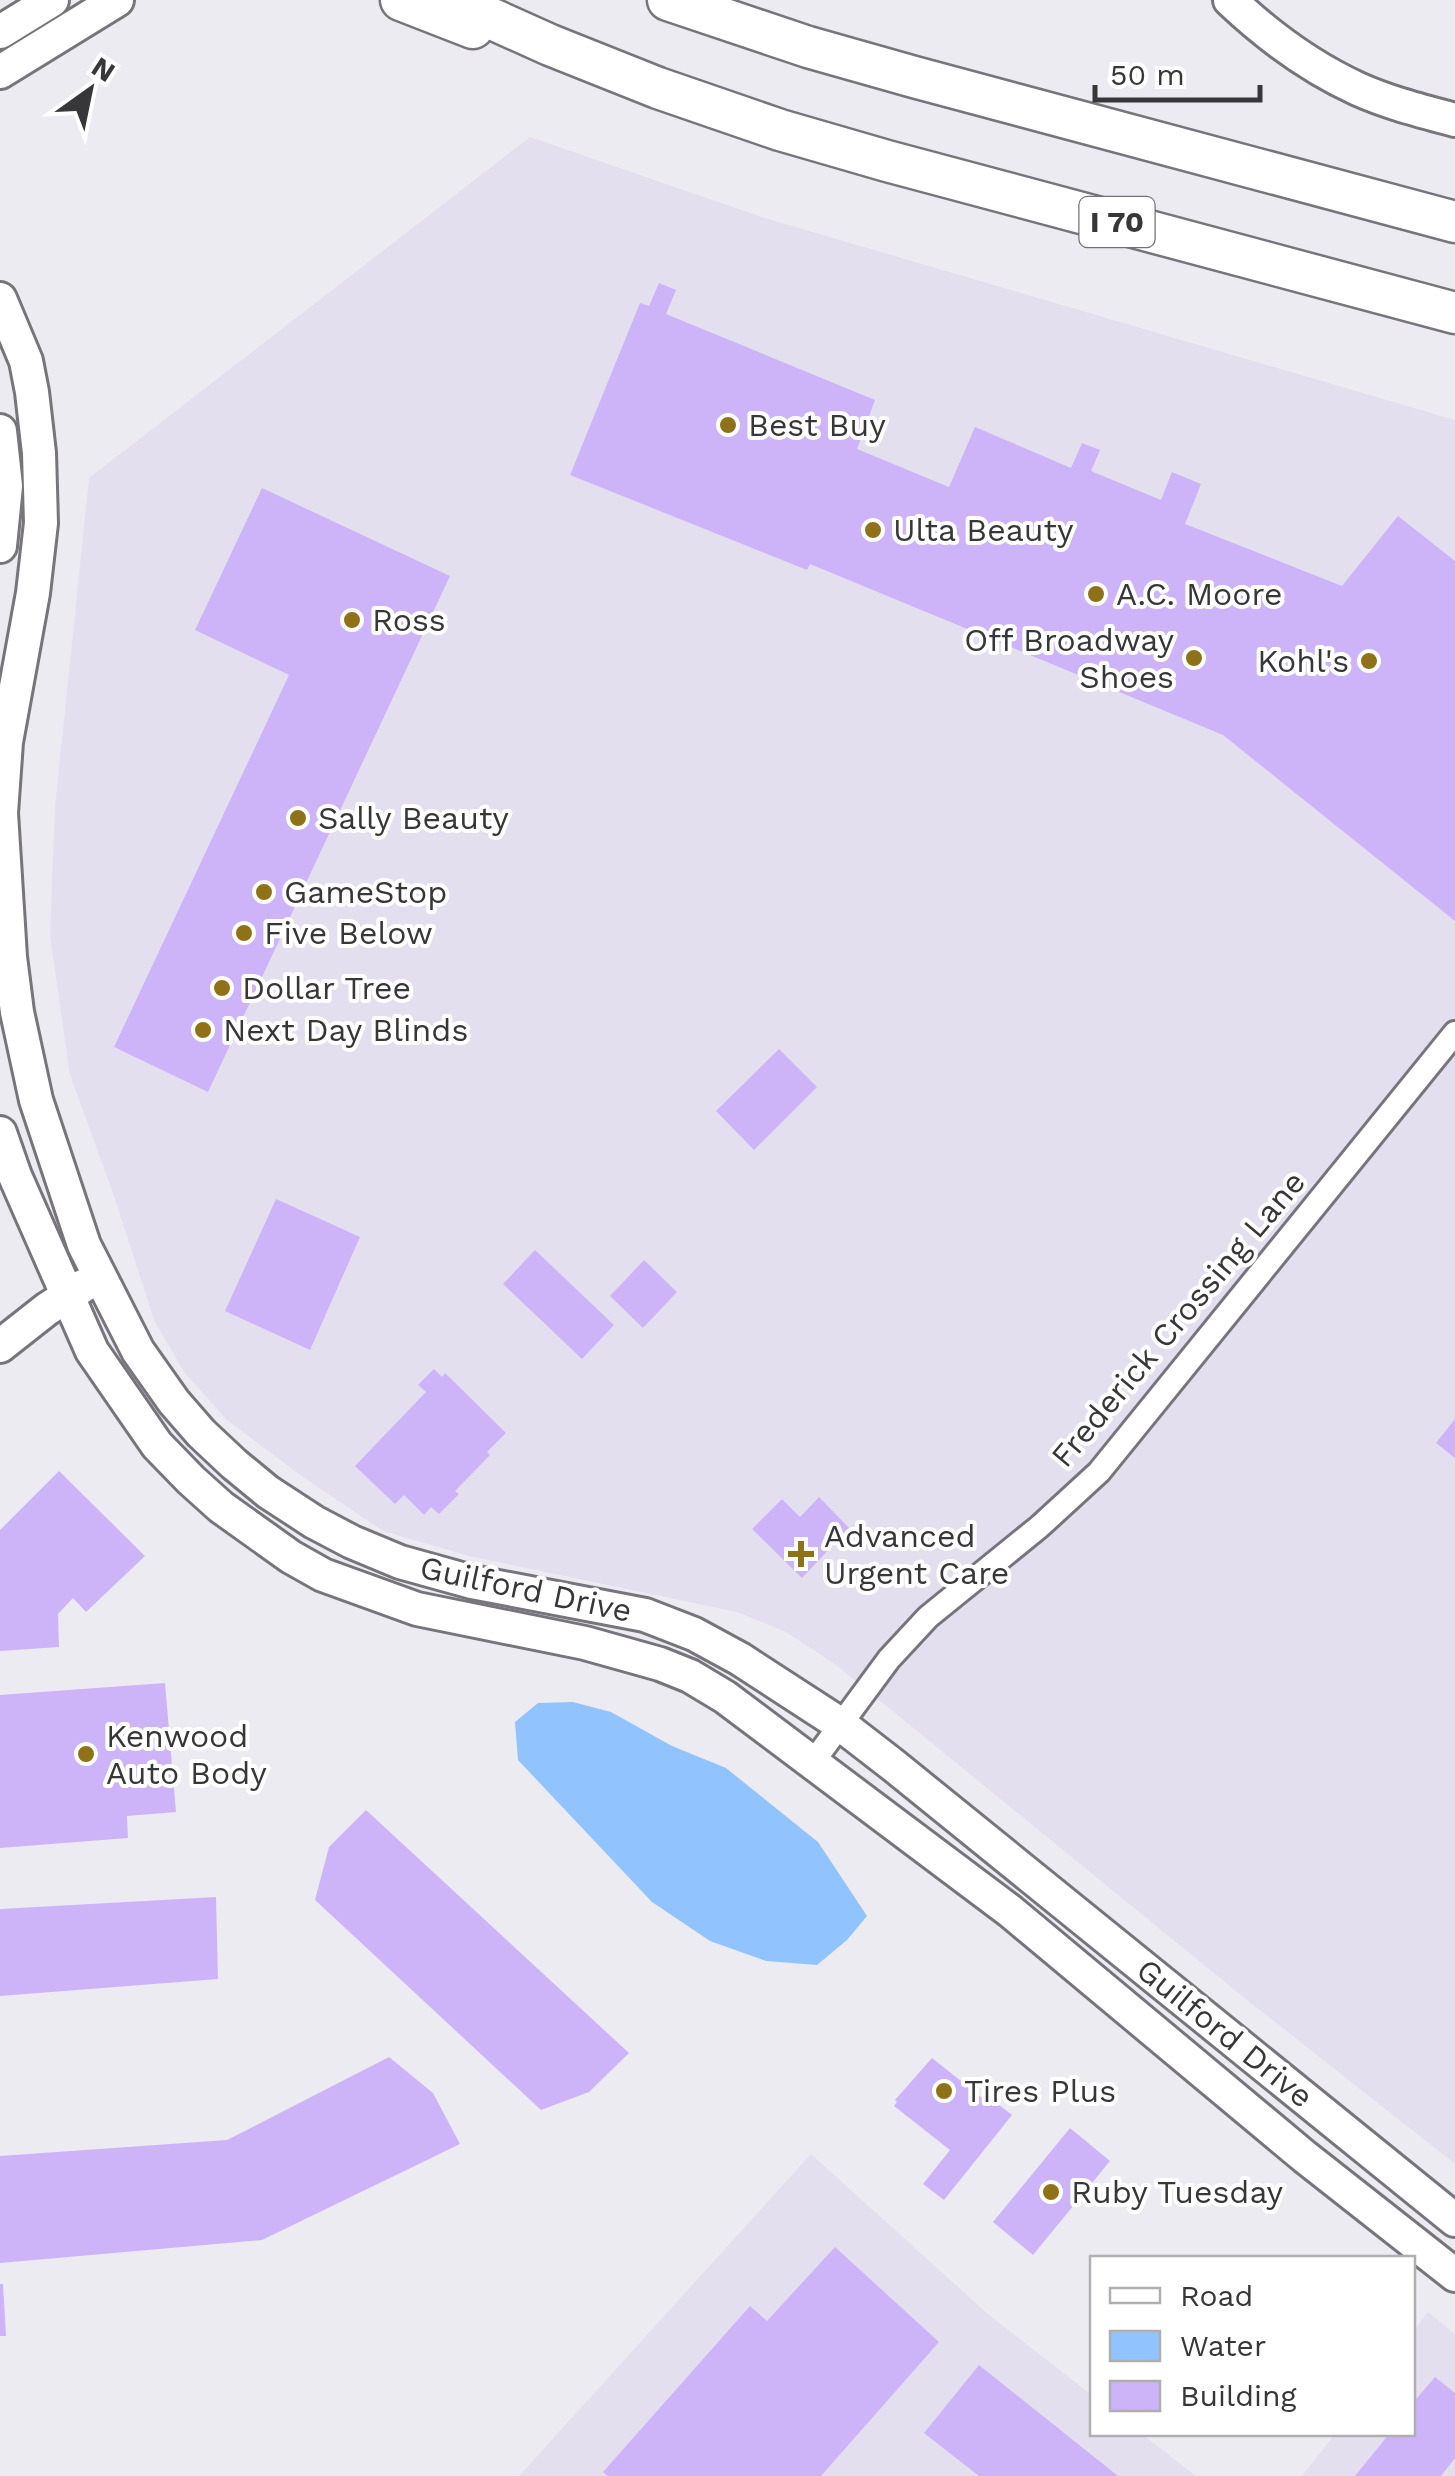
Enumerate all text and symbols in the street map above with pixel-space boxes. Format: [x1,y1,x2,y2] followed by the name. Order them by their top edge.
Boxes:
[40,40,140,140] north arrow
[1095,40,1260,102] scale bar
[86,50,121,89] text: N
[1110,57,1185,92] text: 50 m
[1080,197,1154,247] road number: I 70
[748,406,886,444] place label: Best Buy
[717,414,739,436] marker: Best Buy
[893,511,1074,549] place label: Ulta Beauty
[862,519,884,541] marker: Ulta Beauty
[1116,575,1283,613] place label: A.C. Moore
[1085,583,1107,605] marker: A.C. Moore
[372,601,446,639] place label: Ross
[341,609,363,631] marker: Ross
[964,621,1174,696] place label: Off Broadway Shoes
[1257,642,1349,680] place label: Kohl's
[1183,647,1205,669] marker: Off Broadway Shoes
[1358,650,1380,672] marker: Kohl's
[318,799,509,837] place label: Sally Beauty
[287,807,309,829] marker: Sally Beauty
[284,873,447,911] place label: GameStop
[253,881,275,903] marker: GameStop
[264,914,433,952] place label: Five Below
[233,922,255,944] marker: Five Below
[242,969,411,1007] place label: Dollar Tree
[211,977,233,999] marker: Dollar Tree
[223,1011,468,1049] place label: Next Day Blinds
[192,1019,214,1041] marker: Next Day Blinds
[1043,1163,1313,1475] street label: Frederick Crossing Lane
[824,1517,1009,1592] place label: Advanced Urgent Care
[788,1541,814,1567] marker: Advanced Urgent Care
[417,1548,635,1630] street label: Guilford Drive
[106,1717,267,1792] place label: Kenwood Auto Body
[75,1743,97,1765] marker: Kenwood Auto Body
[1129,1950,1321,2116] street label: Guilford Drive
[964,2072,1116,2110] place label: Tires Plus
[933,2080,955,2102] marker: Tires Plus
[1071,2173,1284,2211] place label: Ruby Tuesday
[1040,2181,1062,2203] marker: Ruby Tuesday
[1090,2256,1415,2436] legend
[1180,2278,1253,2313] text: Road
[1180,2328,1266,2363] text: Water
[1180,2378,1297,2413] text: Building

